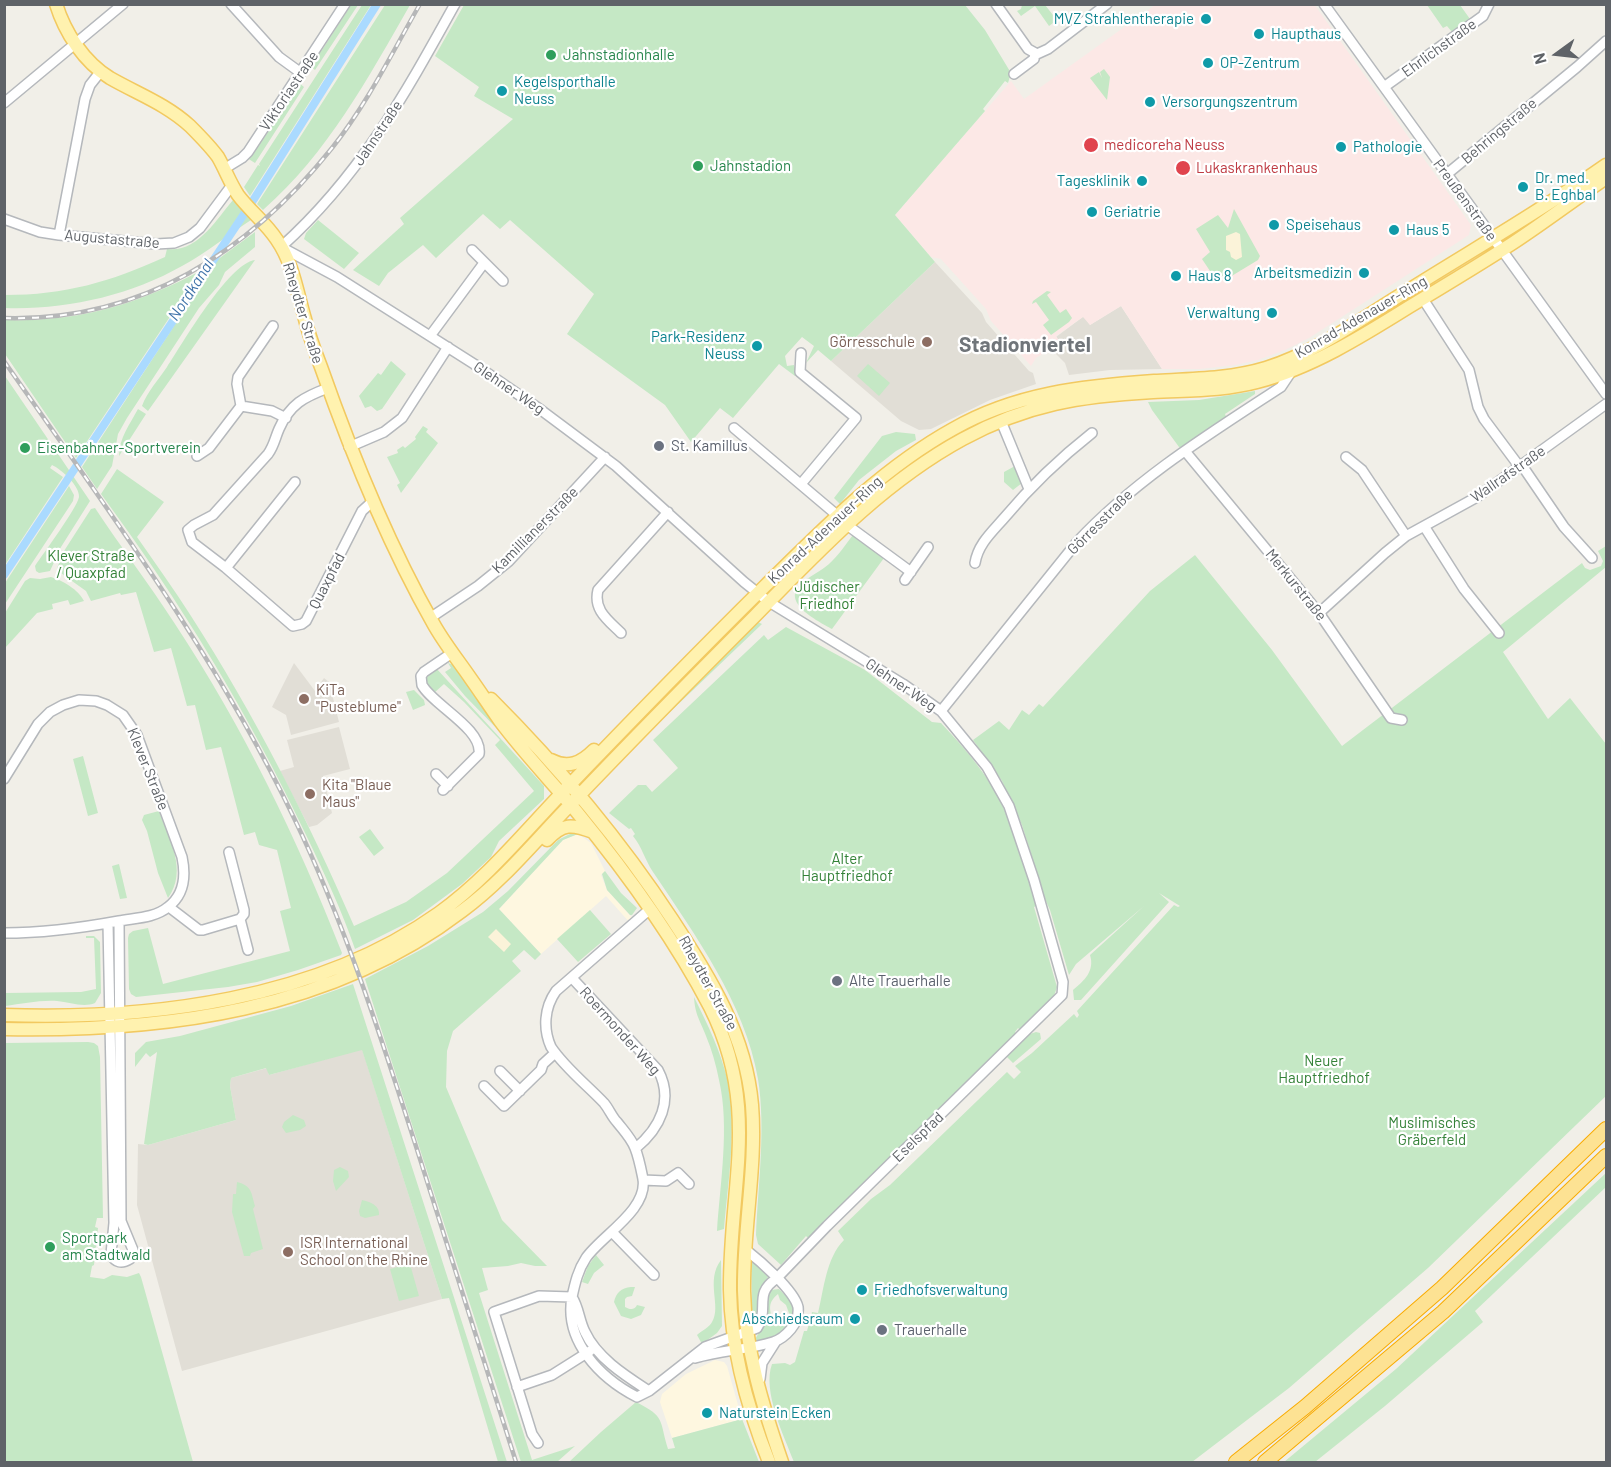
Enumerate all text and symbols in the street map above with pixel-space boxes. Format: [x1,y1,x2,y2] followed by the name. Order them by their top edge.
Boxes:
[1054,10,1194,28] place label: MVZ Strahlentherapie
[1199,12,1213,26] marker: MVZ Strahlentherapie
[1398,15,1480,81] street label: Ehrlichstraße
[1527,24,1587,84] north arrow
[1271,25,1341,43] place label: Haupthaus
[1252,27,1266,41] marker: Haupthaus
[563,46,675,64] place label: Jahnstadionhalle
[256,48,322,134] street label: Viktoriastraße
[544,48,558,62] marker: Jahnstadionhalle
[1529,51,1550,66] text: N
[1220,54,1300,72] place label: OP-Zentrum
[1201,56,1215,70] marker: OP-Zentrum
[514,73,616,108] place label: Kegelsporthalle Neuss
[495,84,509,98] marker: Kegelsporthalle Neuss
[1162,93,1298,111] place label: Versorgungszentrum
[1458,94,1540,168] street label: Behringstraße
[1143,95,1157,109] marker: Versorgungszentrum
[350,97,406,169] street label: Jahnstraße
[1082,136,1100,154] marker: medicoreha Neuss
[1104,136,1225,154] place label: medicoreha Neuss
[1353,138,1423,156] place label: Pathologie
[1334,140,1348,154] marker: Pathologie
[1429,156,1501,244] street label: Preußenstraße
[710,157,791,175] place label: Jahnstadion
[691,159,705,173] marker: Jahnstadion
[1174,159,1192,177] marker: Lukaskrankenhaus
[1196,159,1318,177] place label: Lukaskrankenhaus
[1535,169,1596,204] place label: Dr. med. B. Eghbal
[1057,172,1130,190] place label: Tagesklinik
[1135,174,1149,188] marker: Tagesklinik
[1516,180,1530,194] marker: Dr. med. B. Eghbal
[1104,203,1161,221] place label: Geriatrie
[1085,205,1099,219] marker: Geriatrie
[1286,216,1361,234] place label: Speisehaus
[1267,218,1281,232] marker: Speisehaus
[1406,221,1449,239] place label: Haus 5
[1387,223,1401,237] marker: Haus 5
[64,226,160,252] street label: Augustastraße
[164,256,218,324] water label: Nordkanal
[279,260,327,366] street label: Rheydter Straße
[1254,264,1352,282] place label: Arbeitsmedizin
[1357,266,1371,280] marker: Arbeitsmedizin
[1188,267,1232,285] place label: Haus 8
[1169,269,1183,283] marker: Haus 8
[1292,272,1430,362] street label: Konrad-Adenauer-Ring
[1187,304,1260,322] place label: Verwaltung
[1265,306,1279,320] marker: Verwaltung
[651,328,745,363] place label: Park-Residenz Neuss
[959,332,1091,358] district label: Stadionviertel
[830,333,915,351] place label: Görresschule
[920,335,934,349] marker: Görresschule
[750,339,764,353] marker: Park-Residenz Neuss
[470,358,548,418] street label: Glehner Weg
[671,437,748,455] place label: St. Kamillus
[37,439,201,457] place label: Eisenbahner-Sportverein
[652,439,666,453] marker: St. Kamillus
[18,441,32,455] marker: Eisenbahner-Sportverein
[1467,442,1549,506] street label: Wallrafstraße
[764,472,886,588] street label: Konrad-Adenauer-Ring
[488,483,582,577] street label: Kamillianerstraße
[1064,486,1136,558] street label: Görresstraße
[1262,545,1330,625] street label: Merkurstraße
[47,547,135,582] park label: Klever Straße / Quaxpfad
[305,550,349,612] street label: Quaxpfad
[794,578,860,613] park label: Jüdischer Friedhof
[862,655,940,715] street label: Glehner Weg
[316,681,401,716] place label: KiTa "Pusteblume"
[297,692,311,706] marker: KiTa "Pusteblume"
[123,725,173,813] street label: Klever Straße
[322,776,392,811] place label: Kita "Blaue Maus"
[303,787,317,801] marker: Kita "Blaue Maus"
[801,850,893,885] park label: Alter Hauptfriedhof
[675,933,741,1033] street label: Rheydter Straße
[849,972,951,990] place label: Alte Trauerhalle
[830,974,844,988] marker: Alte Trauerhalle
[576,983,664,1079] street label: Roermonder Weg
[1278,1052,1370,1087] park label: Neuer Hauptfriedhof
[889,1108,947,1166] street label: Eselspfad
[1388,1114,1476,1149] park label: Muslimisches Gräberfeld
[62,1229,151,1264] place label: Sportpark am Stadtwald
[300,1234,428,1269] place label: ISR International School on the Rhine
[43,1240,57,1254] marker: Sportpark am Stadtwald
[281,1245,295,1259] marker: ISR International School on the Rhine
[874,1281,1008,1299] place label: Friedhofsverwaltung
[855,1283,869,1297] marker: Friedhofsverwaltung
[742,1310,843,1328] place label: Abschiedsraum
[848,1312,862,1326] marker: Abschiedsraum
[894,1321,967,1339] place label: Trauerhalle
[875,1323,889,1337] marker: Trauerhalle
[719,1404,831,1422] place label: Naturstein Ecken
[700,1406,714,1420] marker: Naturstein Ecken

